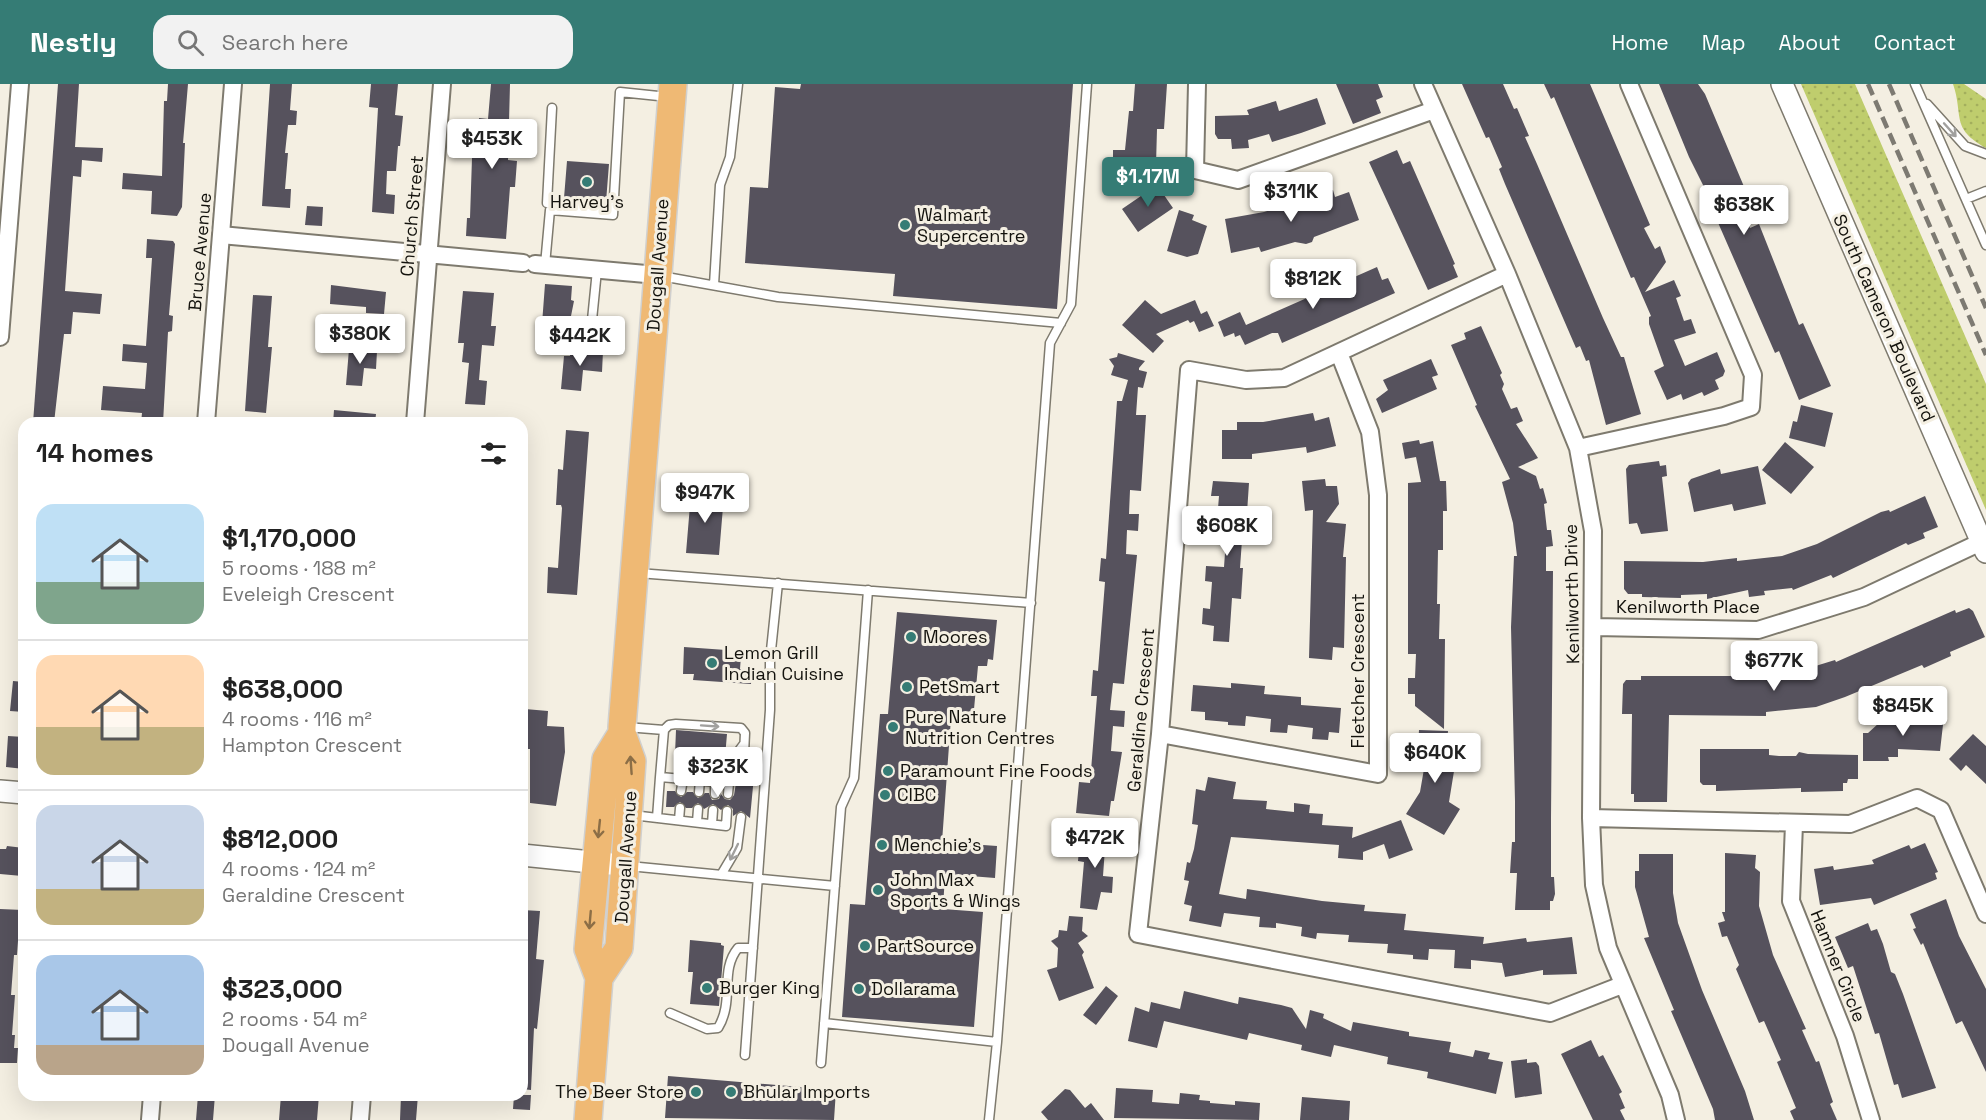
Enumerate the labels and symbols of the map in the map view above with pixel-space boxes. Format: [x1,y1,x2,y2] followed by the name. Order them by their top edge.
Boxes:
[450,119,534,170] pin: $453K
[1943,122,1957,137] one-way arrow
[395,155,428,277] street label: Church Street
[1099,157,1197,208] pin: $1.17M
[1249,172,1333,223] pin: $311K
[580,175,594,189] marker: Harvey's
[1702,185,1786,236] pin: $638K
[550,190,624,213] place label: Harvey's
[183,192,216,312] street label: Bruce Avenue
[641,198,674,332] street label: Dougall Avenue
[917,203,1025,247] place label: Walmart Supercentre
[1828,210,1941,425] street label: South Cameron Boulevard
[898,218,912,232] marker: Walmart Supercentre
[1271,259,1355,310] pin: $812K
[318,314,402,365] pin: $380K
[538,316,622,367] pin: $442K
[663,473,747,524] pin: $947K
[1185,506,1269,557] pin: $608K
[1559,524,1584,664] street label: Kenilworth Drive
[1346,594,1369,748] street label: Fletcher Crescent
[1616,595,1760,618] street label: Kenilworth Place
[923,625,987,648] place label: Moores
[1122,627,1159,793] street label: Geraldine Crescent
[904,630,918,644] marker: Moores
[724,641,844,685] place label: Lemon Grill Indian Cuisine
[1732,641,1816,692] pin: $677K
[705,656,719,670] marker: Lemon Grill Indian Cuisine
[919,675,1000,698] place label: PetSmart
[900,680,914,694] marker: PetSmart
[1861,686,1945,737] pin: $845K
[905,705,1055,749] place label: Pure Nature Nutrition Centres
[886,720,900,734] marker: Pure Nature Nutrition Centres
[700,721,719,732] one-way arrow
[1393,733,1477,784] pin: $640K
[676,747,760,798] pin: $323K
[625,756,636,775] one-way arrow
[900,759,1092,782] place label: Paramount Fine Foods
[881,764,895,778] marker: Paramount Fine Foods
[897,783,936,806] place label: CIBC
[878,788,892,802] marker: CIBC
[609,790,642,924] street label: Dougall Avenue
[1053,818,1137,869] pin: $472K
[593,819,604,839] one-way arrow
[894,833,981,856] place label: Menchie's
[875,838,889,852] marker: Menchie's
[727,843,739,861] one-way arrow
[890,868,1021,912] place label: John Max Sports & Wings
[871,883,885,897] marker: John Max Sports & Wings
[1806,906,1871,1025] street label: Hamner Circle
[584,910,595,930] one-way arrow
[877,934,974,957] place label: PartSource
[858,939,872,953] marker: PartSource
[719,976,820,999] place label: Burger King
[871,977,956,1000] place label: Dollarama
[700,981,714,995] marker: Burger King
[852,982,866,996] marker: Dollarama
[555,1080,684,1103] place label: The Beer Store
[743,1080,870,1103] place label: Bhular Imports
[689,1085,703,1099] marker: The Beer Store
[724,1085,738,1099] marker: Bhular Imports

